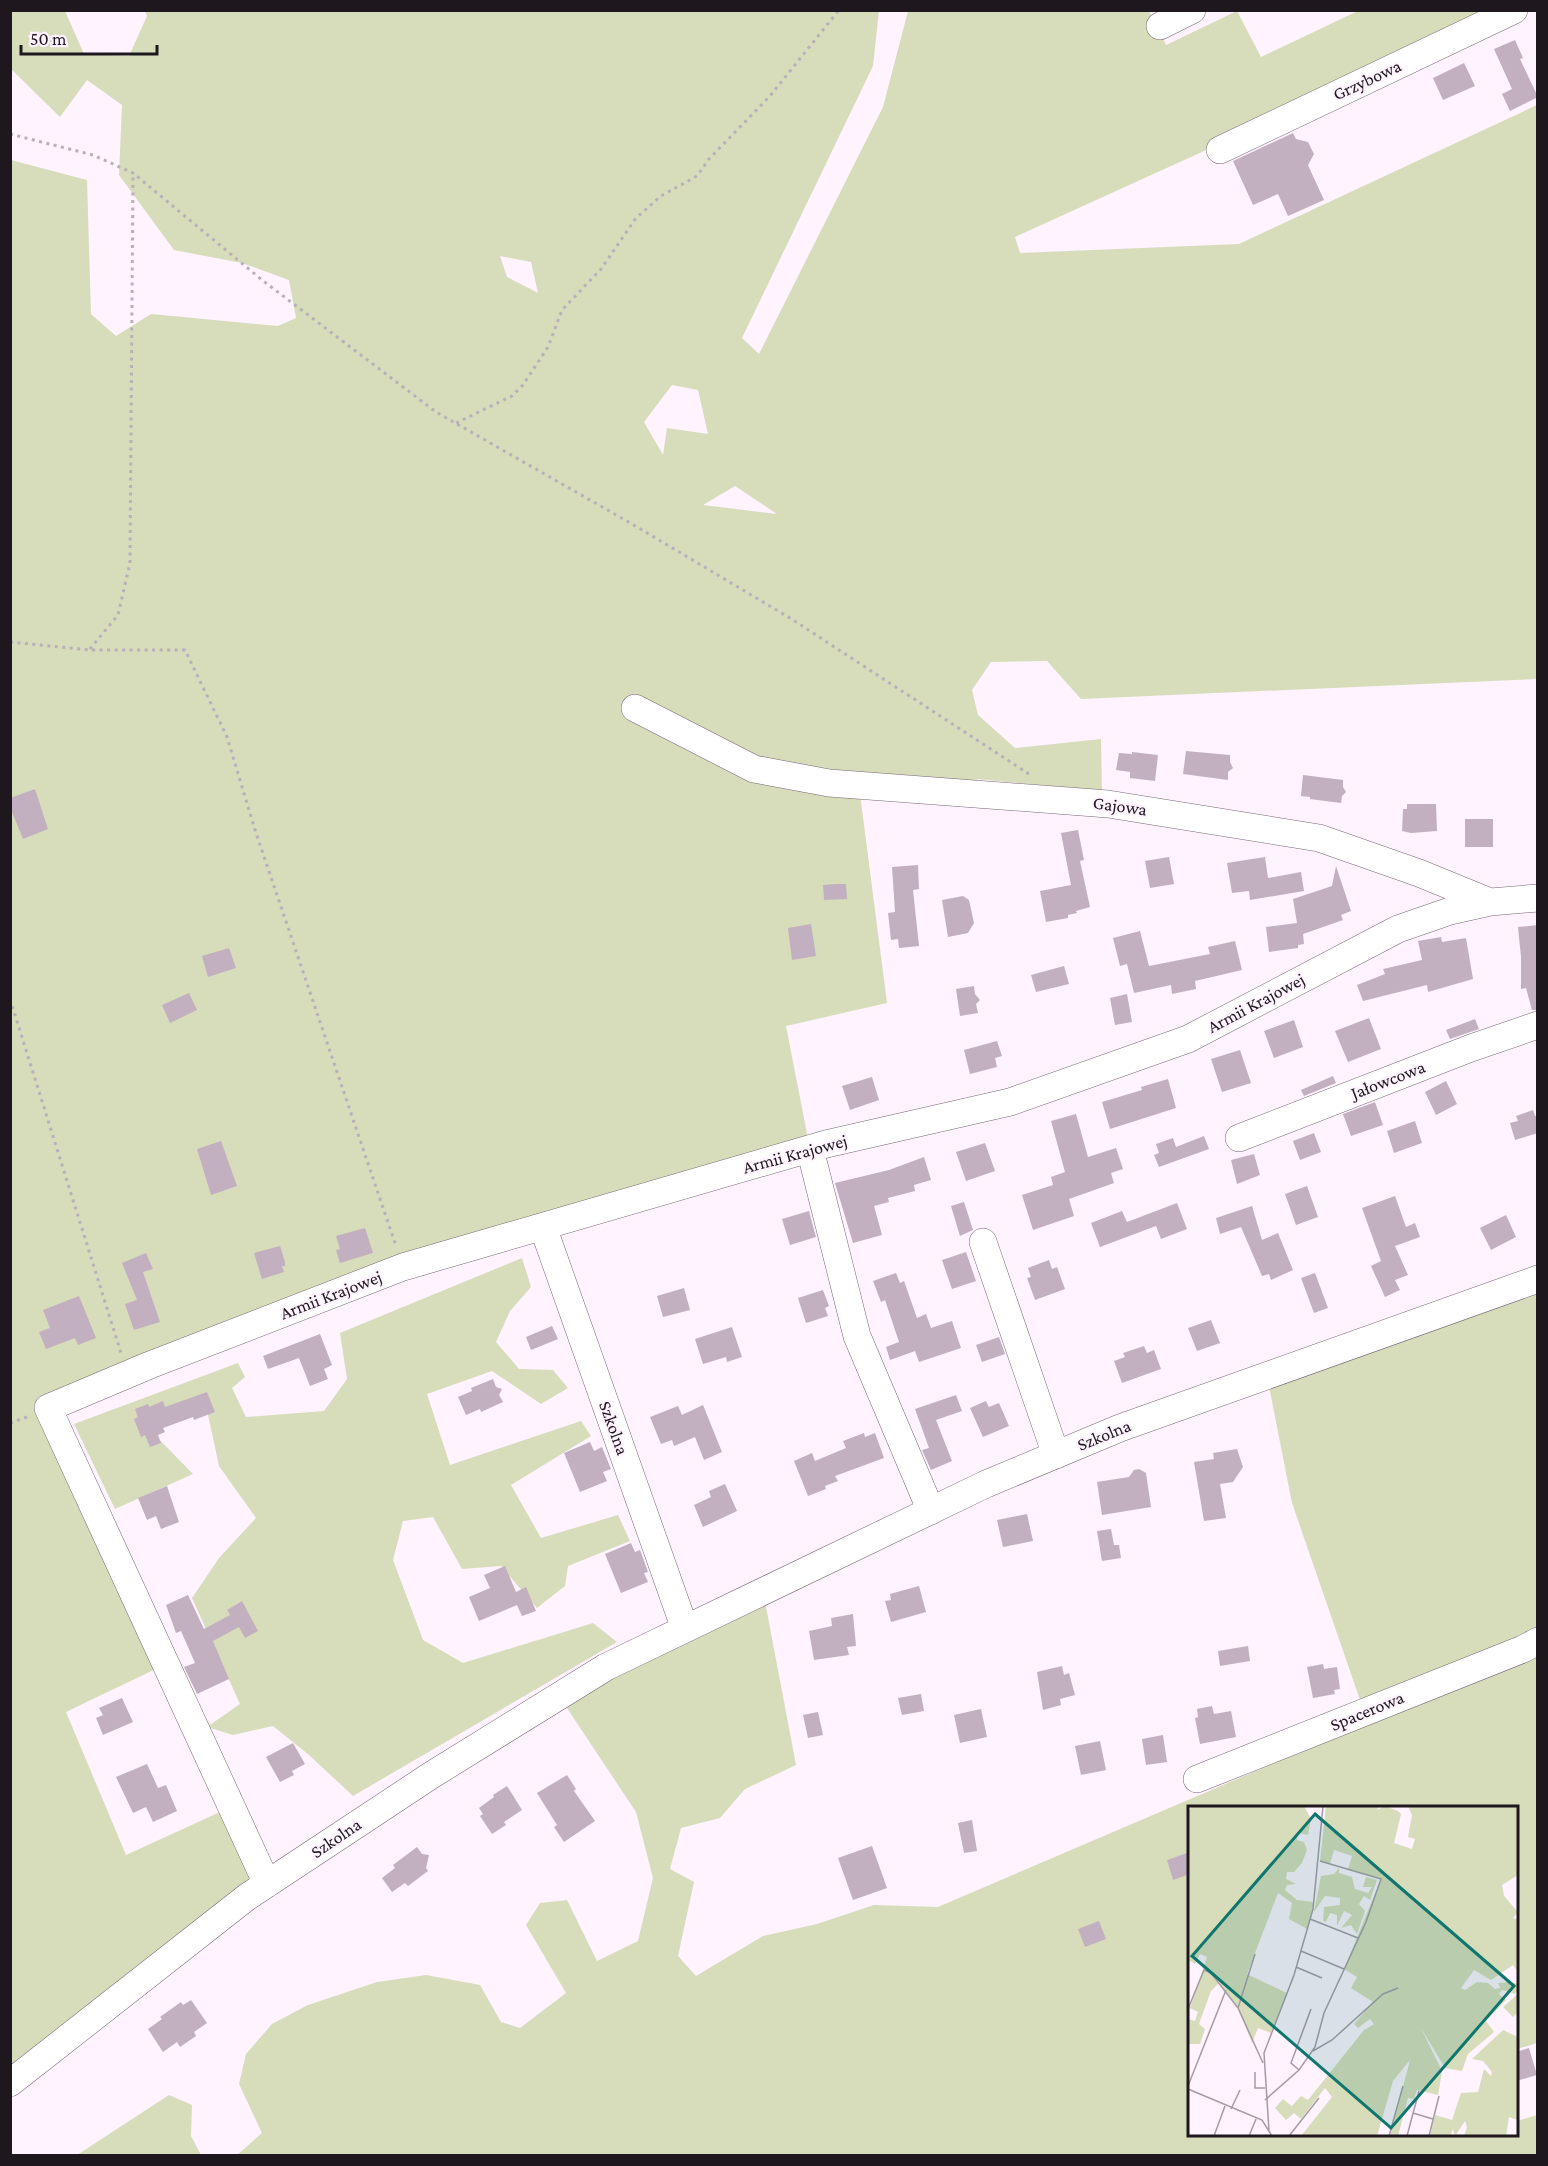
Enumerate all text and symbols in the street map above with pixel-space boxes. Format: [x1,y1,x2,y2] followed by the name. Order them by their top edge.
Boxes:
[21,18,158,56] scale bar
[30,29,67,49] text: 50 m
[1330,56,1404,104] street label: Grzybowa
[1092,792,1148,821] street label: Gajowa
[1204,969,1309,1038] street label: Armii Krajowej
[1346,1057,1428,1104] street label: Jałowcowa
[741,1130,850,1179] street label: Armii Krajowej
[277,1266,385,1324] street label: Armii Krajowej
[595,1398,633,1458] street label: Szkolna
[1074,1415,1134,1455] street label: Szkolna
[1327,1687,1407,1735] street label: Spacerowa
[1188,1806,1518,2136] inset map
[307,1814,365,1862] street label: Szkolna

